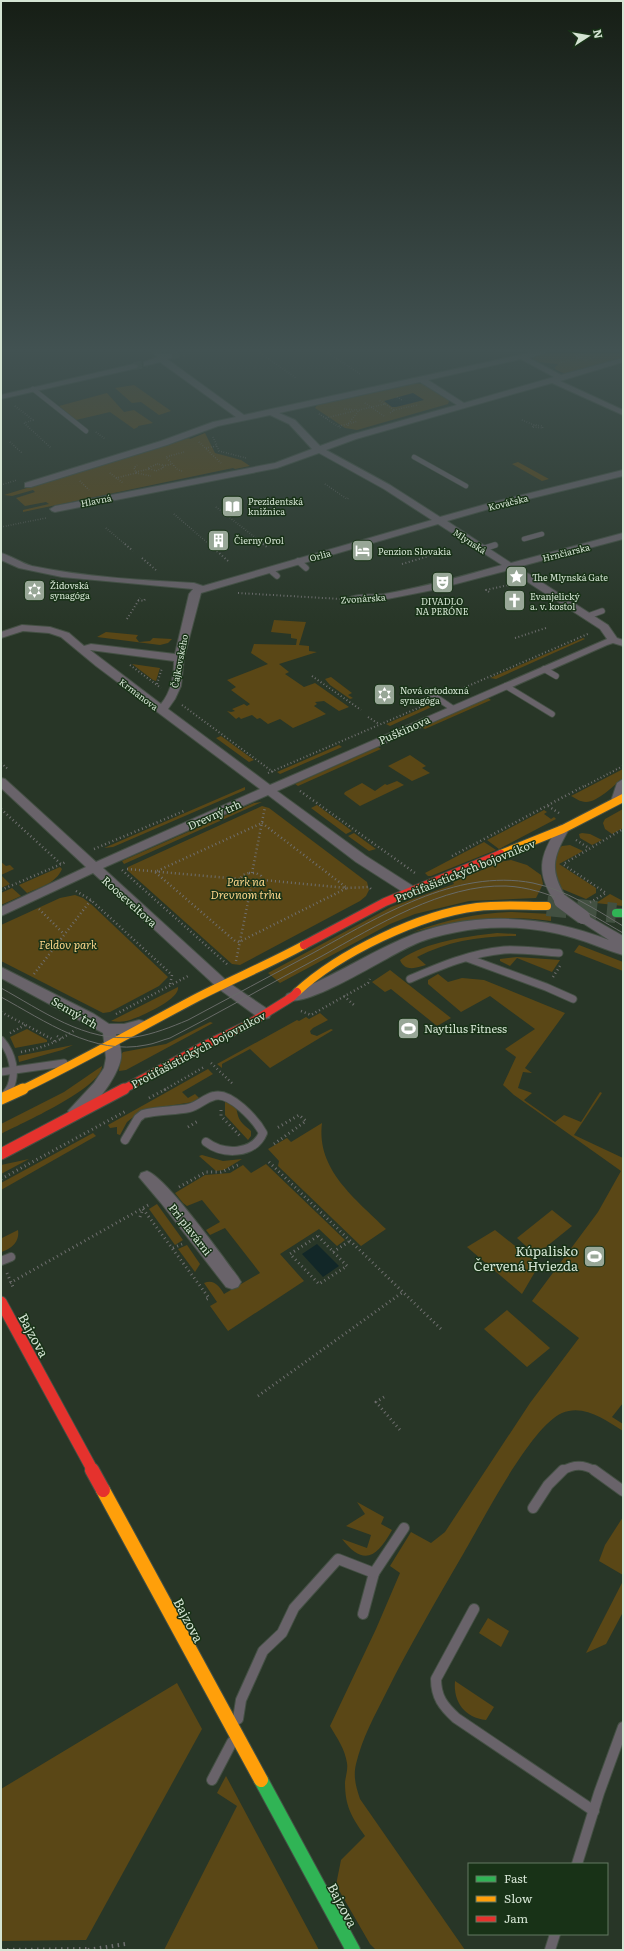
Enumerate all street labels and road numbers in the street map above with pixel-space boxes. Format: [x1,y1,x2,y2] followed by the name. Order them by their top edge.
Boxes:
[79,490,113,510] street label: Hlavná
[487,490,530,514] street label: Kováčska
[451,525,489,557] street label: Mlynská
[541,539,591,565] street label: Hrnčiarska
[308,545,332,565] street label: Orlia
[340,589,386,607] street label: Zvonárska
[167,633,191,689] street label: Čajkovského
[117,675,162,713] street label: Krmanova
[376,711,432,747] street label: Puškinova
[185,795,243,833] street label: Drevný trh
[392,834,538,906] street label: Protifašistických bojovníkov
[99,872,161,930] street label: Rooseveltova
[49,992,101,1032] street label: Senný trh
[128,1006,269,1091] street label: Protifašistických bojovníkov
[166,1200,217,1259] street label: Pri plavárni
[14,1310,54,1360] street label: Bajzova
[169,1594,209,1646] street label: Bajzova
[323,1879,363,1931] street label: Bajzova

